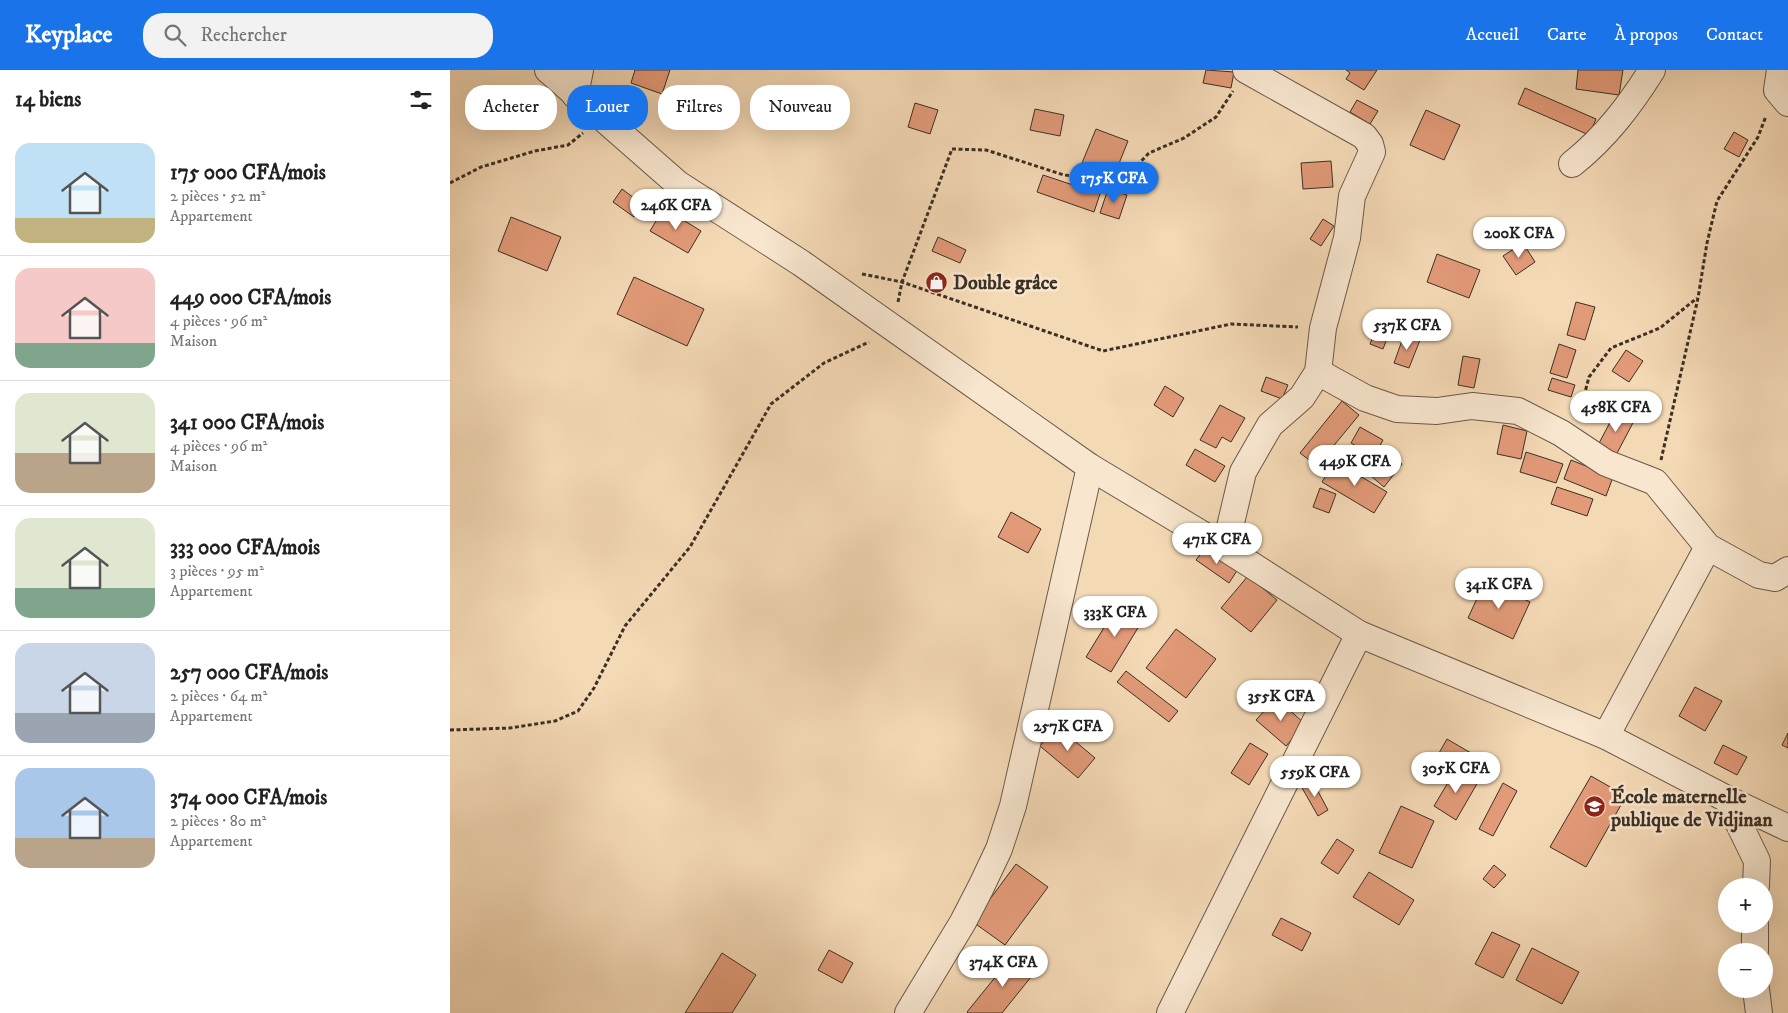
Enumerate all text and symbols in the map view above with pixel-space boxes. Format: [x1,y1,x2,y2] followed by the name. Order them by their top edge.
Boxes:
[143,13,493,58] search box
[25,20,113,50] text: Keyplace
[161,21,189,49] icon: search
[201,24,287,47] text: Rechercher
[1466,24,1519,46] text: Accueil
[1547,24,1586,46] text: Carte
[1614,24,1678,46] text: À propos
[1706,24,1763,46] text: Contact
[465,85,557,130] chip: Acheter
[567,85,648,130] chip: Louer
[658,85,740,130] chip: Filtres
[750,85,850,130] chip: Nouveau
[407,86,435,114] icon: filters
[15,87,81,113] text: 14 biens
[170,160,326,186] text: 175 000 CFA/mois
[1062,162,1166,204] pin: 175K CFA
[55,163,115,223] icon: home
[1080,168,1148,188] text: 175K CFA
[170,186,266,206] text: 2 pièces · 52 m²
[624,189,728,231] pin: 246K CFA
[641,195,711,215] text: 246K CFA
[170,206,253,226] text: Appartement
[1467,216,1571,259] pin: 200K CFA
[1484,223,1554,243] text: 200K CFA
[925,270,949,294] shop icon: Double grâce
[953,271,1058,296] place label: Double grâce
[170,285,331,311] text: 449 000 CFA/mois
[55,288,115,348] icon: home
[1355,308,1459,351] pin: 537K CFA
[170,311,267,331] text: 4 pièces · 96 m²
[1373,315,1441,335] text: 537K CFA
[170,331,217,351] text: Maison
[1564,390,1668,433] pin: 458K CFA
[1581,397,1651,417] text: 458K CFA
[170,410,324,436] text: 341 000 CFA/mois
[55,413,115,473] icon: home
[170,436,267,456] text: 4 pièces · 96 m²
[1303,444,1407,487] pin: 449K CFA
[1319,451,1391,471] text: 449K CFA
[170,456,217,476] text: Maison
[1165,522,1269,565] pin: 471K CFA
[1183,529,1251,549] text: 471K CFA
[170,535,320,561] text: 333 000 CFA/mois
[55,538,115,598] icon: home
[170,561,264,581] text: 3 pièces · 95 m²
[1447,568,1551,610] pin: 341K CFA
[1466,574,1532,594] text: 341K CFA
[170,581,253,601] text: Appartement
[1063,596,1167,638] pin: 333K CFA
[1084,602,1146,622] text: 333K CFA
[170,660,328,686] text: 257 000 CFA/mois
[55,663,115,723] icon: home
[1229,680,1333,722] pin: 355K CFA
[170,686,267,706] text: 2 pièces · 64 m²
[1248,686,1314,706] text: 355K CFA
[170,706,253,726] text: Appartement
[1016,710,1120,752] pin: 257K CFA
[1033,716,1103,736] text: 257K CFA
[1404,752,1508,794] pin: 305K CFA
[1263,756,1367,798] pin: 559K CFA
[1422,758,1490,778] text: 305K CFA
[1281,762,1349,782] text: 559K CFA
[1610,784,1773,833] place label: École maternelle publique de Vidjinan
[170,785,327,811] text: 374 000 CFA/mois
[55,788,115,848] icon: home
[1583,795,1607,819] school or university icon: École maternelle publique de Vidjinan
[170,811,266,831] text: 2 pièces · 80 m²
[170,831,253,851] text: Appartement
[1718,878,1773,998] map controls
[1718,878,1773,933] button: +
[1718,943,1773,998] button: −
[951,946,1055,988] pin: 374K CFA
[969,952,1037,972] text: 374K CFA

